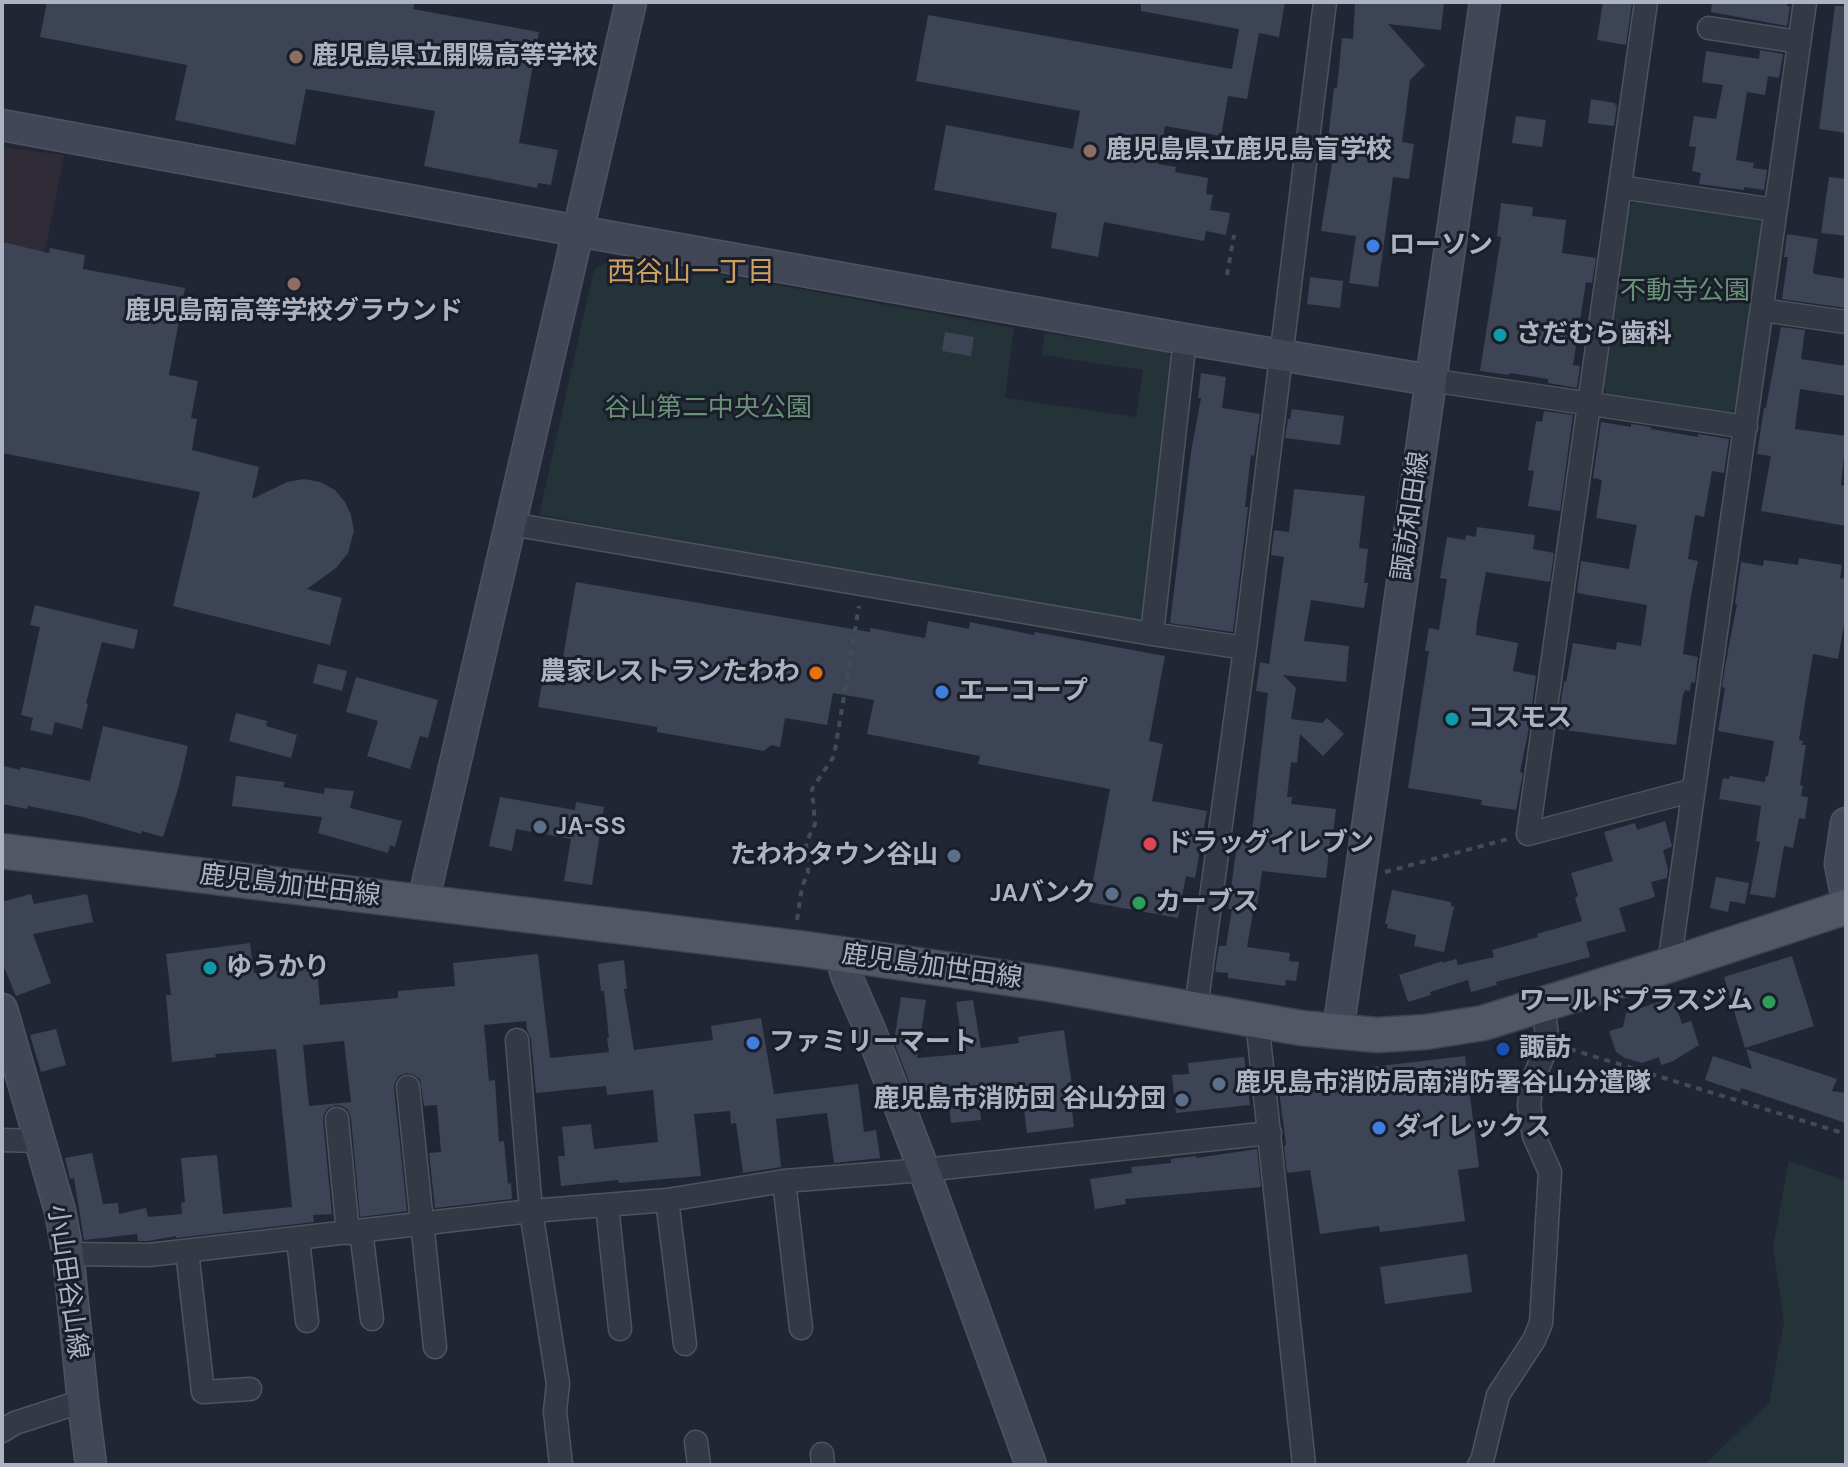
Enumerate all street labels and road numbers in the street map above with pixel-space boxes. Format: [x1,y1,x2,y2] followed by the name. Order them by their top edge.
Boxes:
[1387,449,1435,583] street label: 諏訪和田線
[198,859,382,913] street label: 鹿児島加世田線
[840,939,1024,995] street label: 鹿児島加世田線
[41,1203,93,1361] street label: 小山田谷山線

